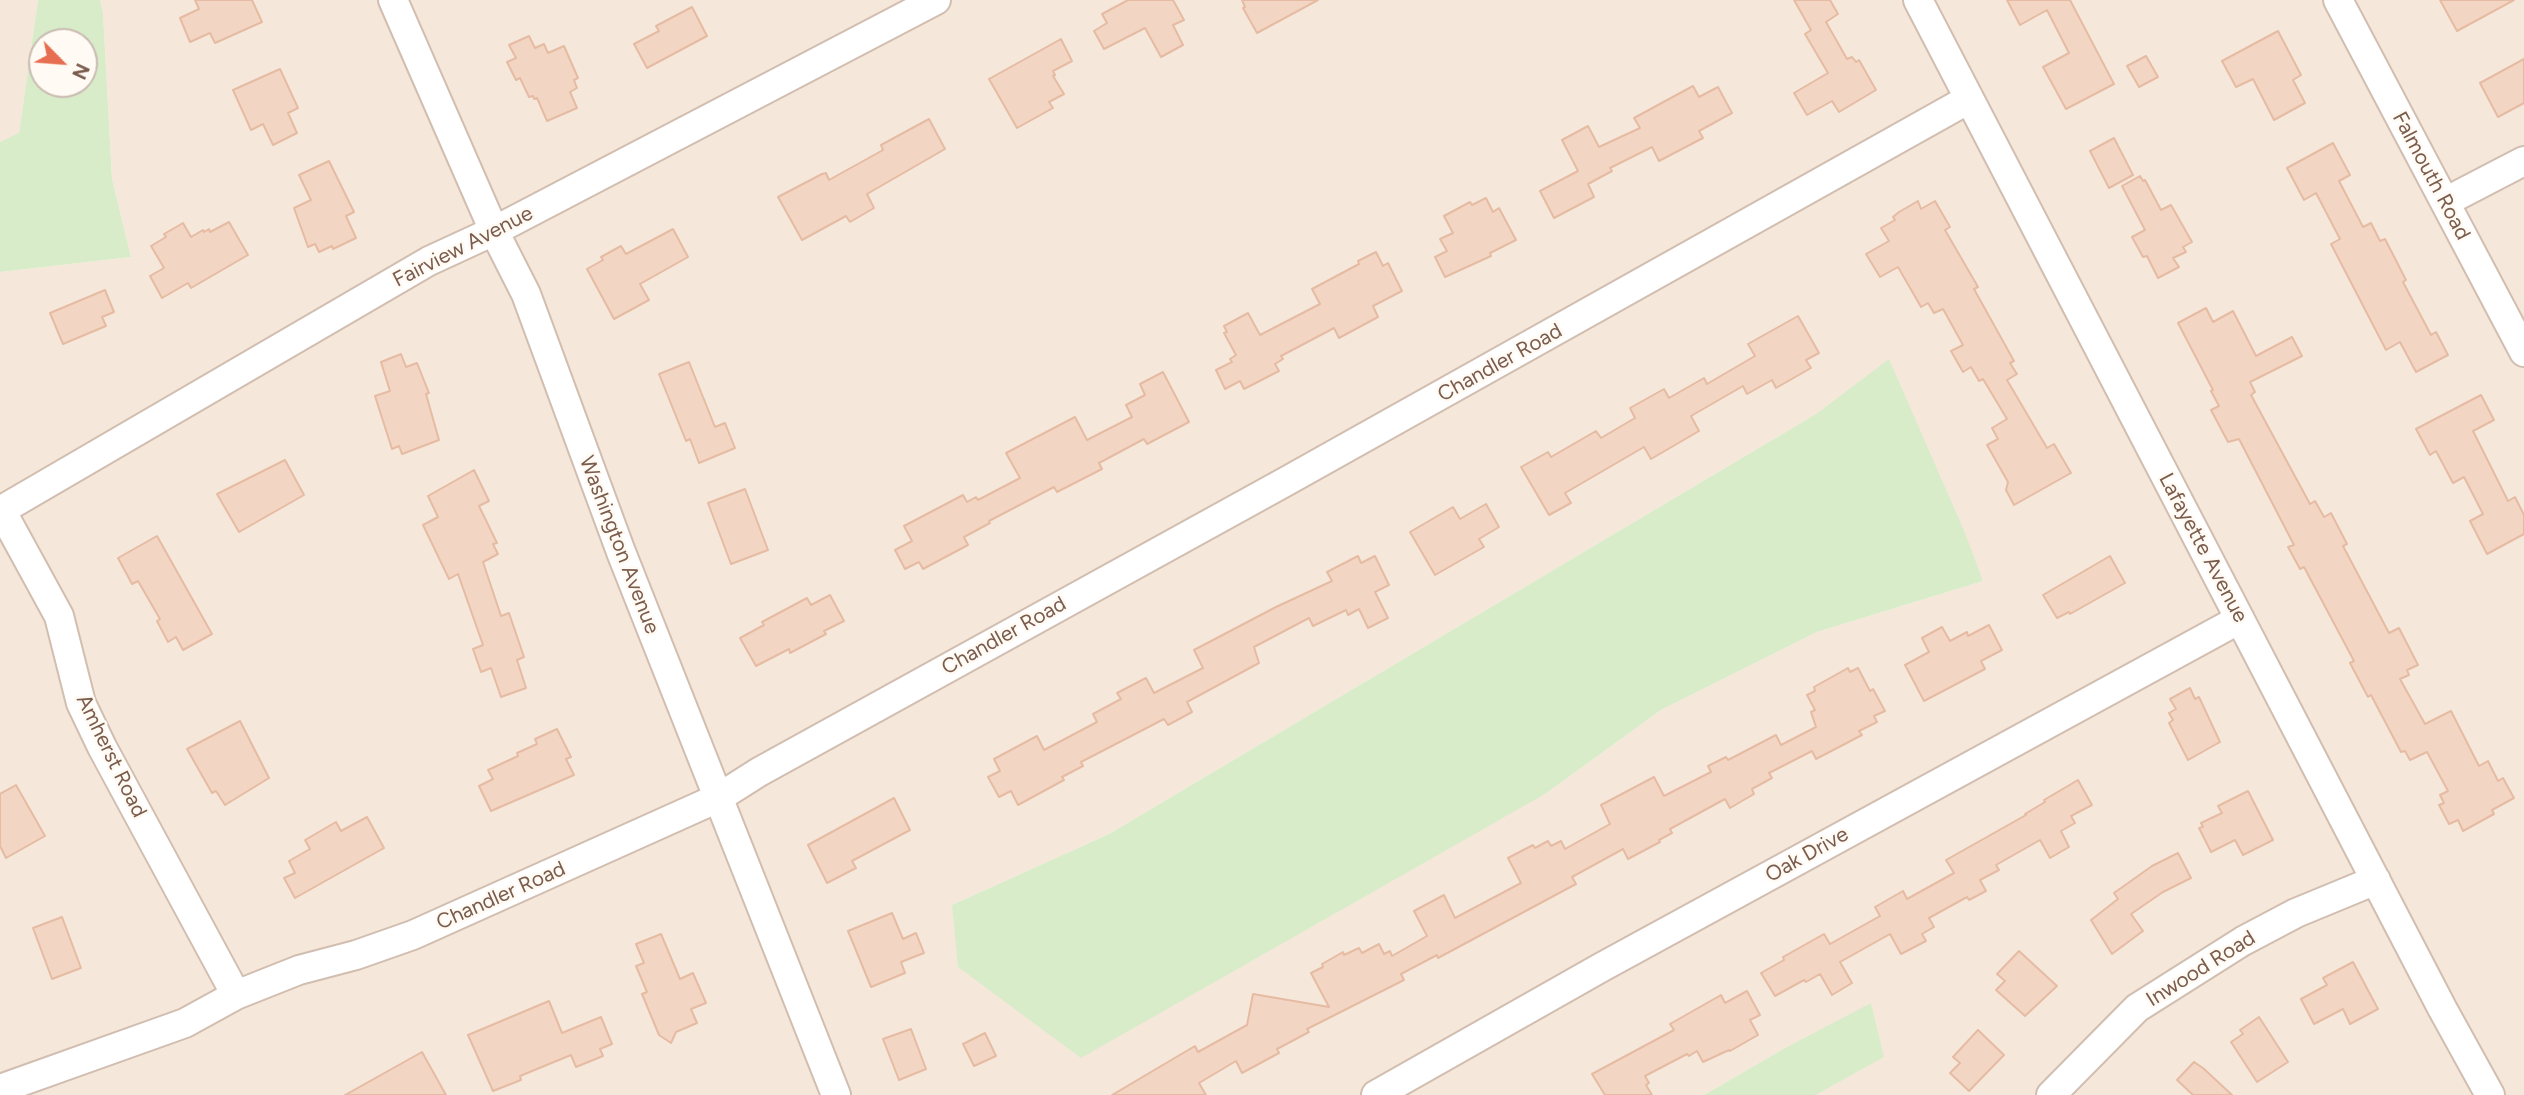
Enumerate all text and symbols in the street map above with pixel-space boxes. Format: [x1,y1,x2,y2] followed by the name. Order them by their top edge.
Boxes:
[28,28,98,98] north arrow
[67,60,94,83] text: N
[2387,108,2475,244] street label: Falmouth Road
[389,201,537,293] street label: Fairview Avenue
[1433,318,1567,408] street label: Chandler Road
[573,453,665,637] street label: Washington Avenue
[2153,469,2253,627] street label: Lafayette Avenue
[937,591,1071,681] street label: Chandler Road
[70,690,152,822] street label: Amherst Road
[1761,822,1853,888] street label: Oak Drive
[433,856,569,936] street label: Chandler Road
[2142,926,2260,1012] street label: Inwood Road

